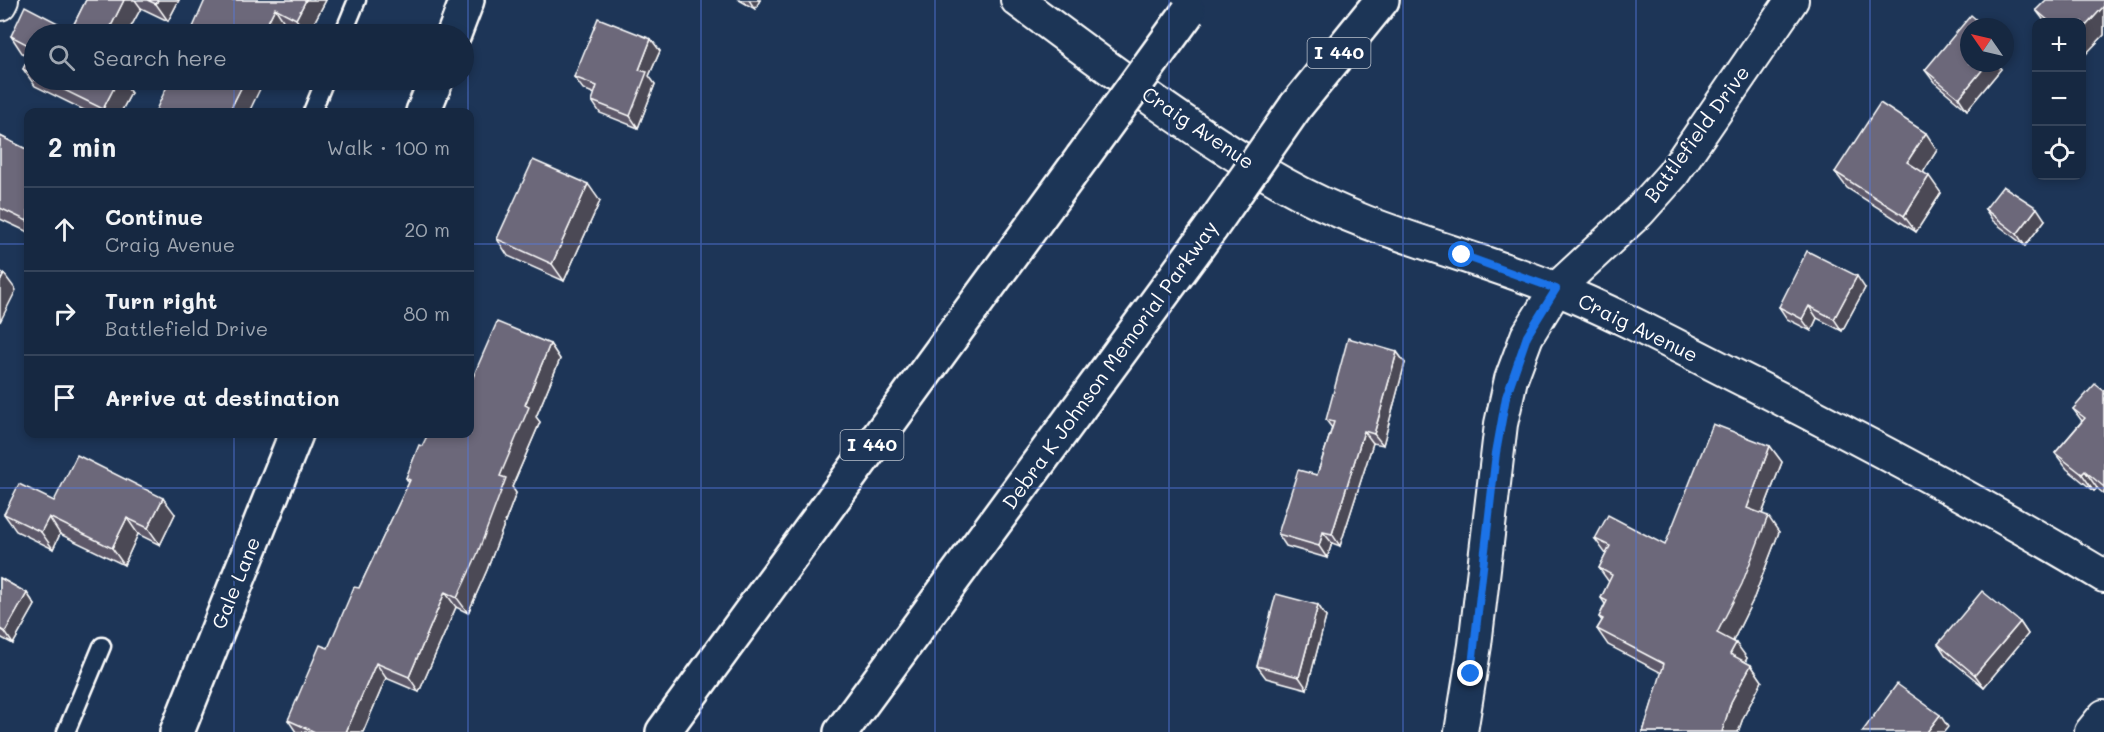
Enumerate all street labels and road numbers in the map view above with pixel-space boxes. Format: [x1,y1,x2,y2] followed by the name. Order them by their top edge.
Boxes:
[1308,38,1370,68] road number: I 440
[1638,60,1755,207] street label: Battlefield Drive
[1137,80,1260,174] street label: Craig Avenue
[996,215,1223,514] street label: Debra K Johnson Memorial Parkway
[1574,287,1703,367] street label: Craig Avenue
[840,430,904,460] road number: I 440
[205,533,265,633] street label: Gale Lane

